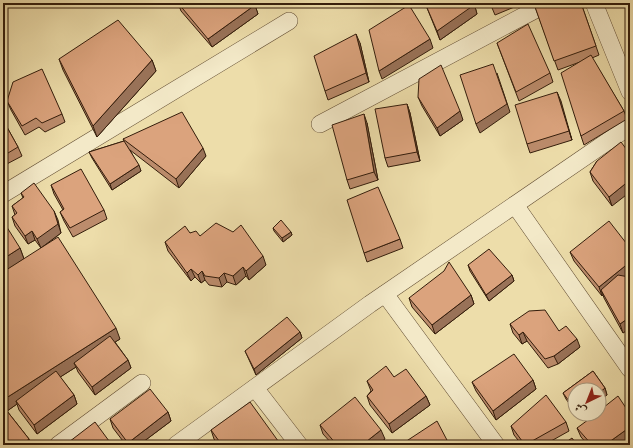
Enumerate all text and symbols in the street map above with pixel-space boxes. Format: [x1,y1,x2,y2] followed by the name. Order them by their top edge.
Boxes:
[567,382,607,422] north arrow
[572,400,589,417] text: ش

